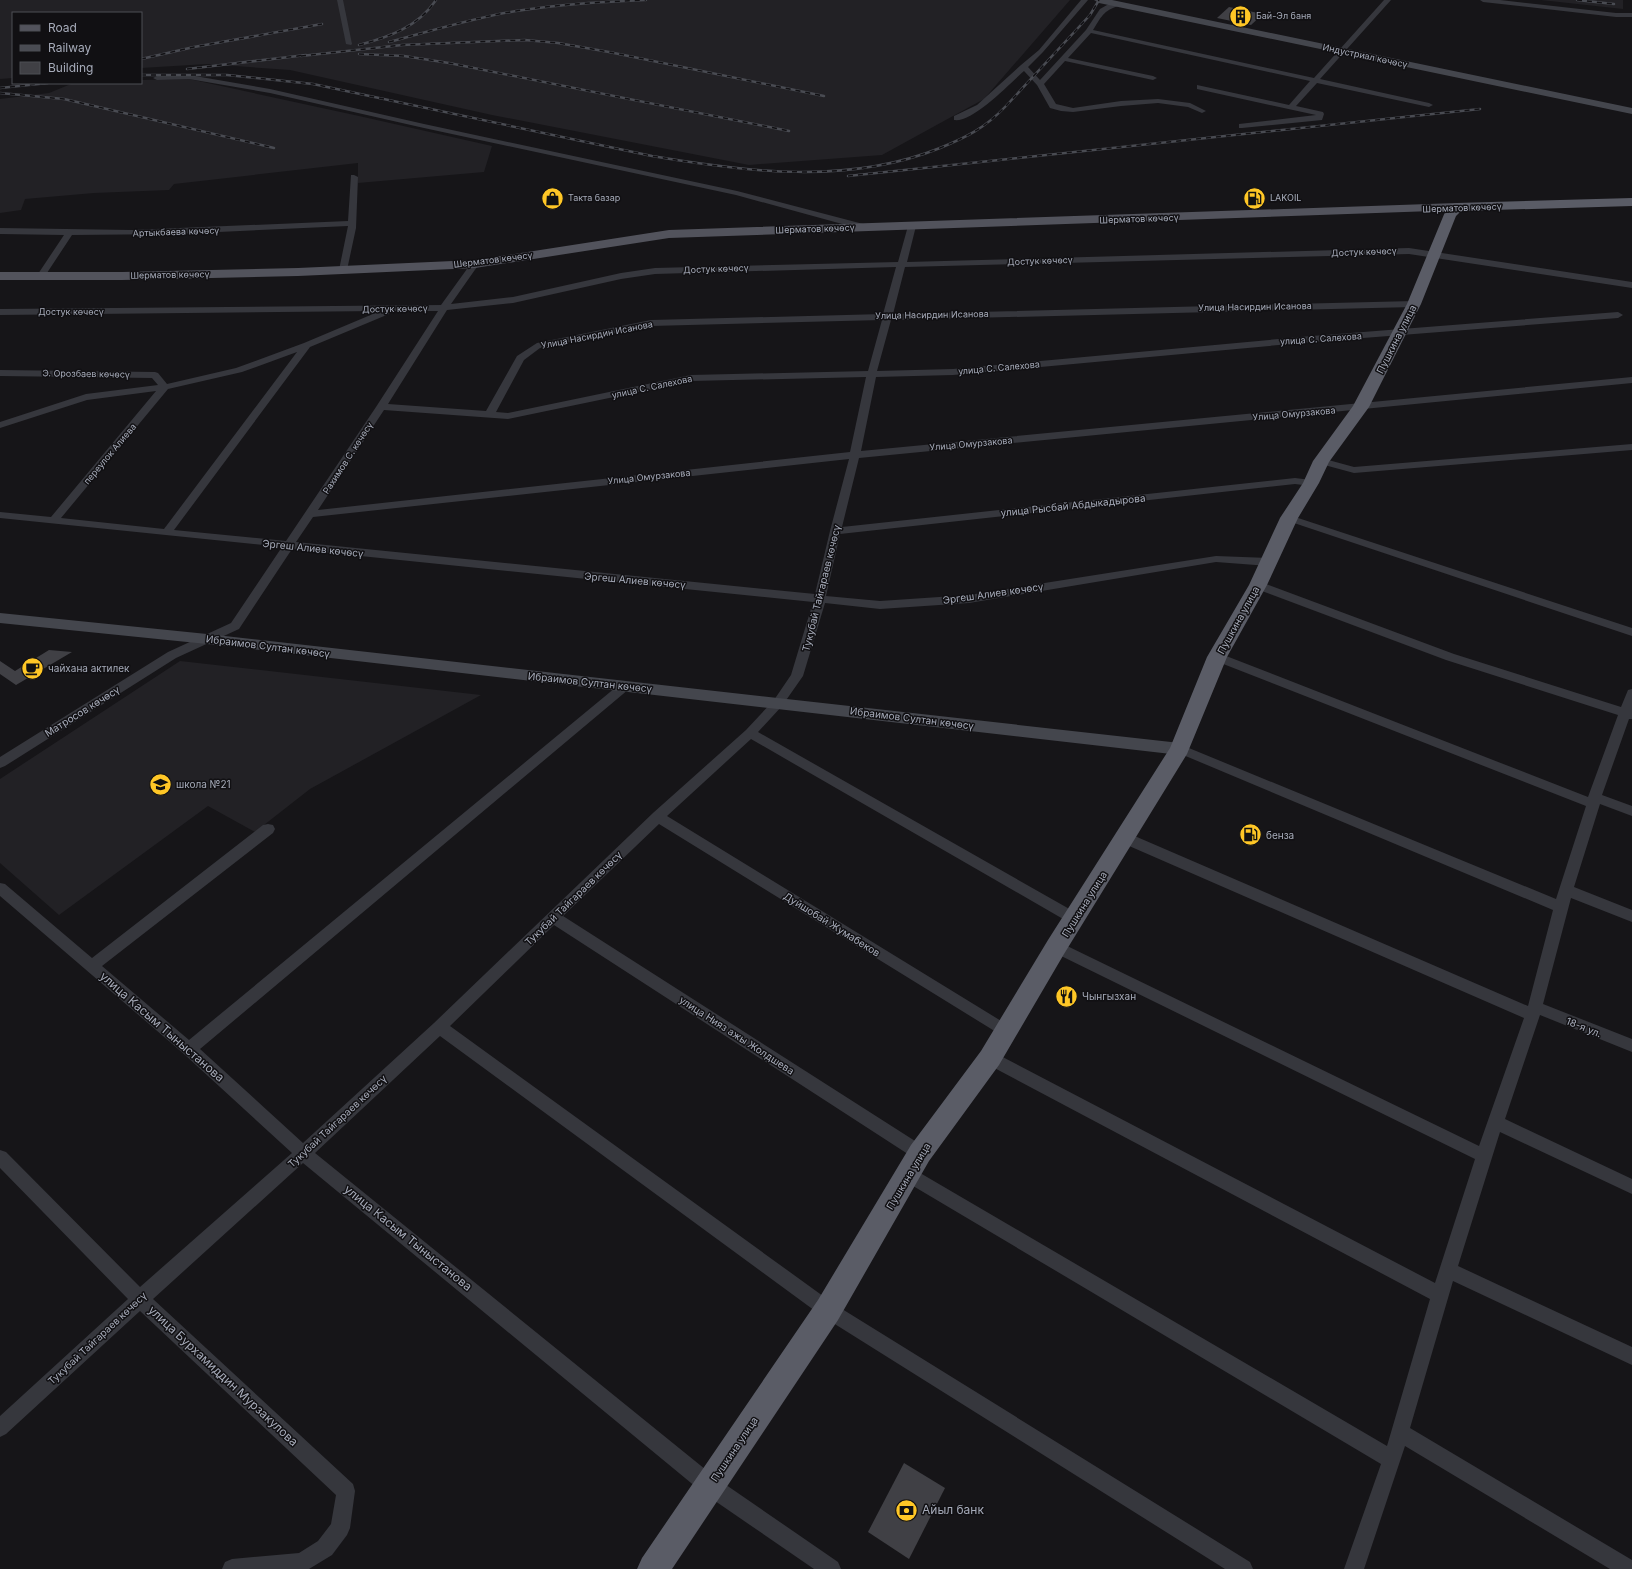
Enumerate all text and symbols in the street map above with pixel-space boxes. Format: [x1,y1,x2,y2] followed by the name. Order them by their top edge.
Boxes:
[1227,3,1253,29] building icon: Бай-Эл баня
[1256,10,1311,21] place label: Бай-Эл баня
[12,12,142,84] legend
[48,20,77,35] text: Road
[48,40,92,55] text: Railway
[1322,41,1409,70] street label: Индустриал көчөсү
[48,60,93,75] text: Building
[540,185,566,211] shop icon: Такта базар
[1242,185,1268,211] fuel station icon: LAKOIL
[568,192,621,203] place label: Такта базар
[1270,192,1301,203] place label: LAKOIL
[1422,201,1502,214] street label: Шерматов көчөсү
[1099,212,1179,225] street label: Шерматов көчөсү
[775,222,855,235] street label: Шерматов көчөсү
[132,224,219,239] street label: Артыкбаева көчөсү
[1331,245,1397,258] street label: Достук көчөсү
[453,249,533,270] street label: Шерматов көчөсү
[1007,254,1073,267] street label: Достук көчөсү
[683,262,749,275] street label: Достук көчөсү
[130,268,210,281] street label: Шерматов көчөсү
[1198,300,1312,313] street label: Улица Насирдин Исанова
[362,302,428,315] street label: Достук көчөсү
[1374,303,1418,375] street label: Пушкина улица
[38,306,104,317] street label: Достук көчөсү
[875,308,989,321] street label: Улица Насирдин Исанова
[540,318,654,351] street label: Улица Насирдин Исанова
[1280,330,1362,347] street label: улица С. Салехова
[958,358,1040,377] street label: улица С. Салехова
[42,367,130,380] street label: Э. Орозбаев көчөсү
[611,373,693,400] street label: улица С. Салехова
[1252,404,1336,423] street label: Улица Омурзакова
[320,420,375,496] street label: Рахимов С. көчөсү
[81,421,138,486] street label: переулок Алиева
[929,434,1013,453] street label: Улица Омурзакова
[607,467,691,486] street label: Улица Омурзакова
[1000,491,1146,519] street label: улица Рысбай Абдыкадырова
[799,523,843,653] street label: Тукубай Тайгараев көчөсү
[262,537,364,559] street label: Эргеш Алиев көчөсү
[584,570,686,590] street label: Эргеш Алиев көчөсү
[942,580,1044,606] street label: Эргеш Алиев көчөсү
[1214,584,1262,656] street label: Пушкина улица
[205,632,331,660] street label: Ибраимов Султан көчөсү
[19,655,45,681] cafe icon: чайхана актилек
[48,662,130,674] place label: чайхана актилек
[527,670,653,695] street label: Ибраимов Султан көчөсү
[42,683,122,739] street label: Матросов көчөсү
[849,704,975,732] street label: Ибраимов Султан көчөсү
[147,771,173,797] school or university icon: школа №21
[176,778,231,790] place label: школа №21
[1238,822,1264,848] fuel station icon: бенза
[1266,829,1294,841] place label: бенза
[522,848,624,948] street label: Тукубай Тайгараев көчөсү
[1059,869,1109,939] street label: Пушкина улица
[782,889,883,959] street label: Дуйшобай Жумабеков
[97,968,228,1085] street label: улица Касым Тыныстанова
[1053,983,1079,1009] restaurant icon: Чынгызхан
[1082,990,1136,1002] place label: Чынгызхан
[677,993,797,1077] street label: улица Нияз ажы Жолдшева
[1565,1015,1604,1040] street label: 18-я ул.
[285,1072,389,1170] street label: Тукубай Тайгараев көчөсү
[883,1141,933,1211] street label: Пушкина улица
[341,1181,475,1294] street label: улица Касым Тыныстанова
[45,1289,149,1387] street label: Тукубай Тайгараев көчөсү
[145,1302,301,1449] street label: улица Бурхамиддин Мурзакулова
[708,1414,760,1484] street label: Пушкина улица
[894,1497,920,1523] bank icon: Айыл банк
[922,1502,984,1517] place label: Айыл банк

